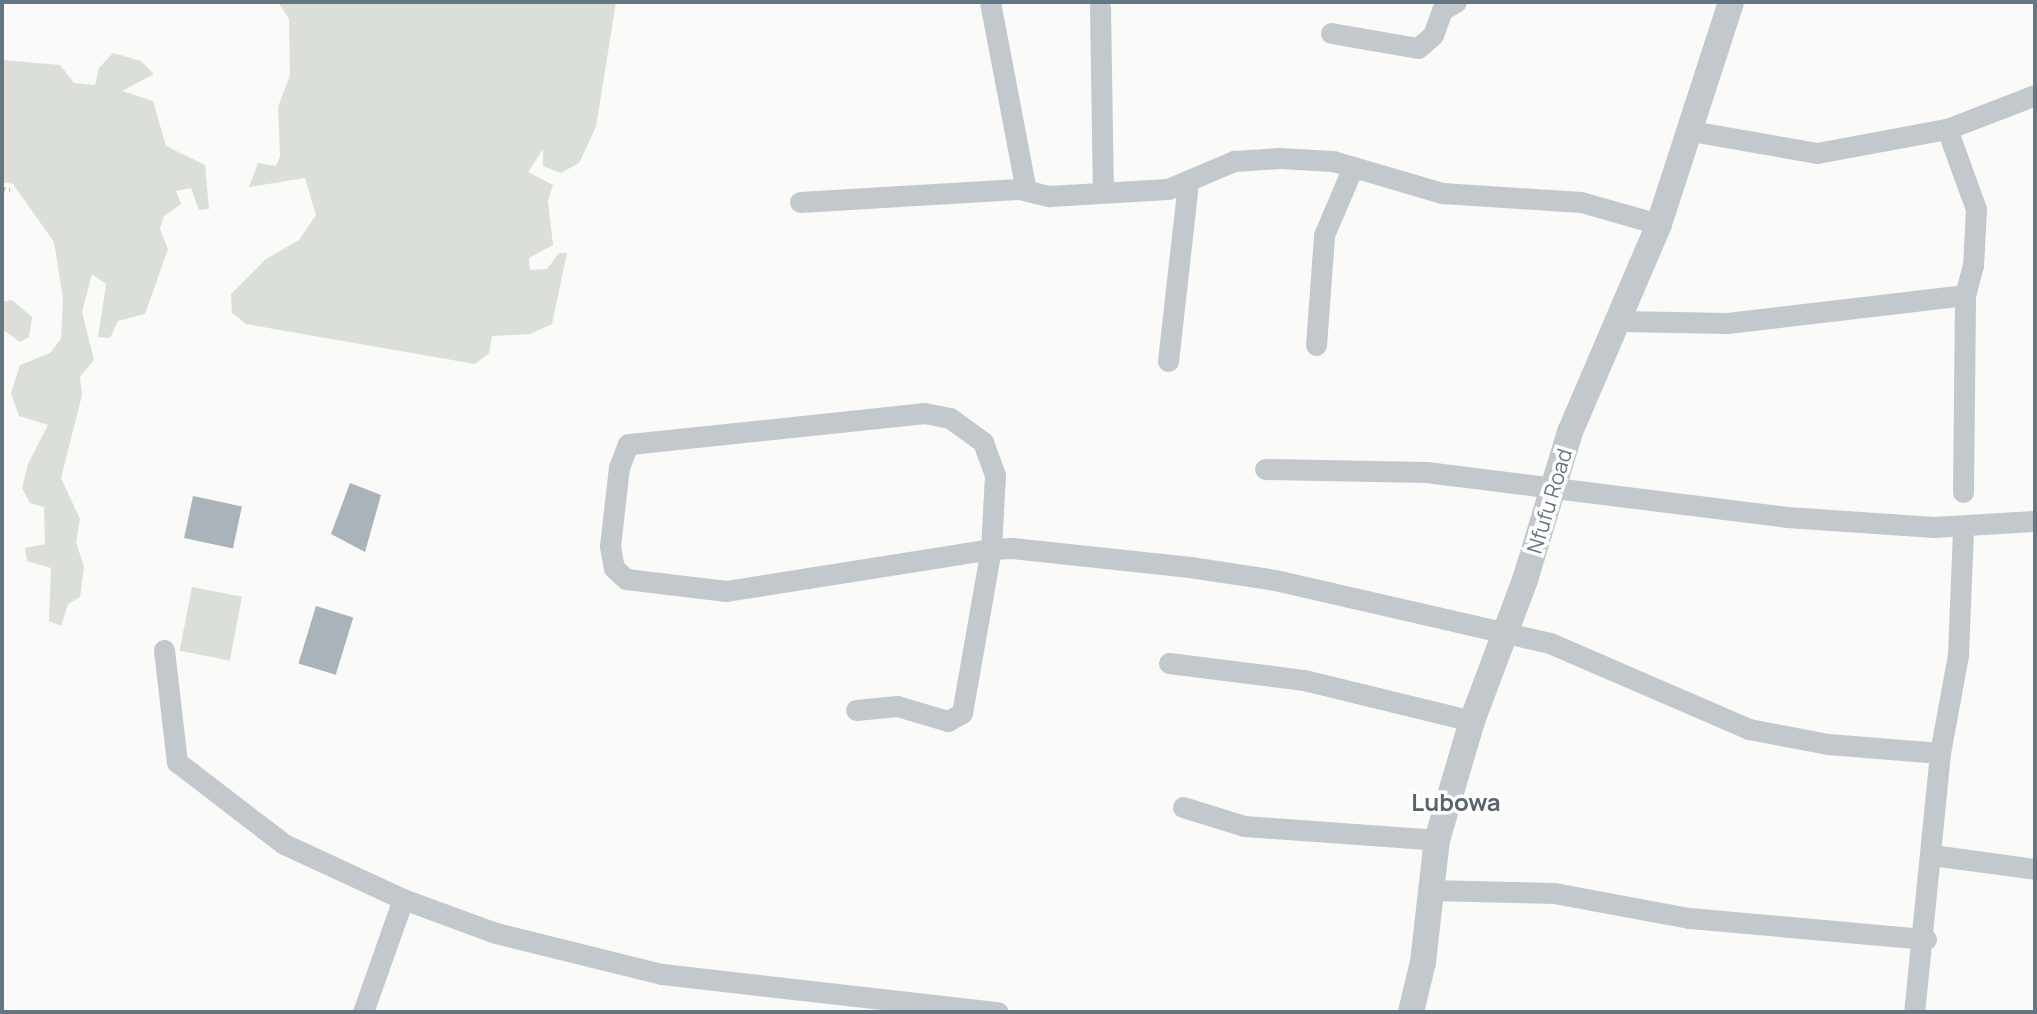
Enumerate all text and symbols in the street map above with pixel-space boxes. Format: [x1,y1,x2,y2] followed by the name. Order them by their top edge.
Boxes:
[1521,446,1577,556] street label: Nfufu Road
[1411,788,1501,816] district label: Lubowa

